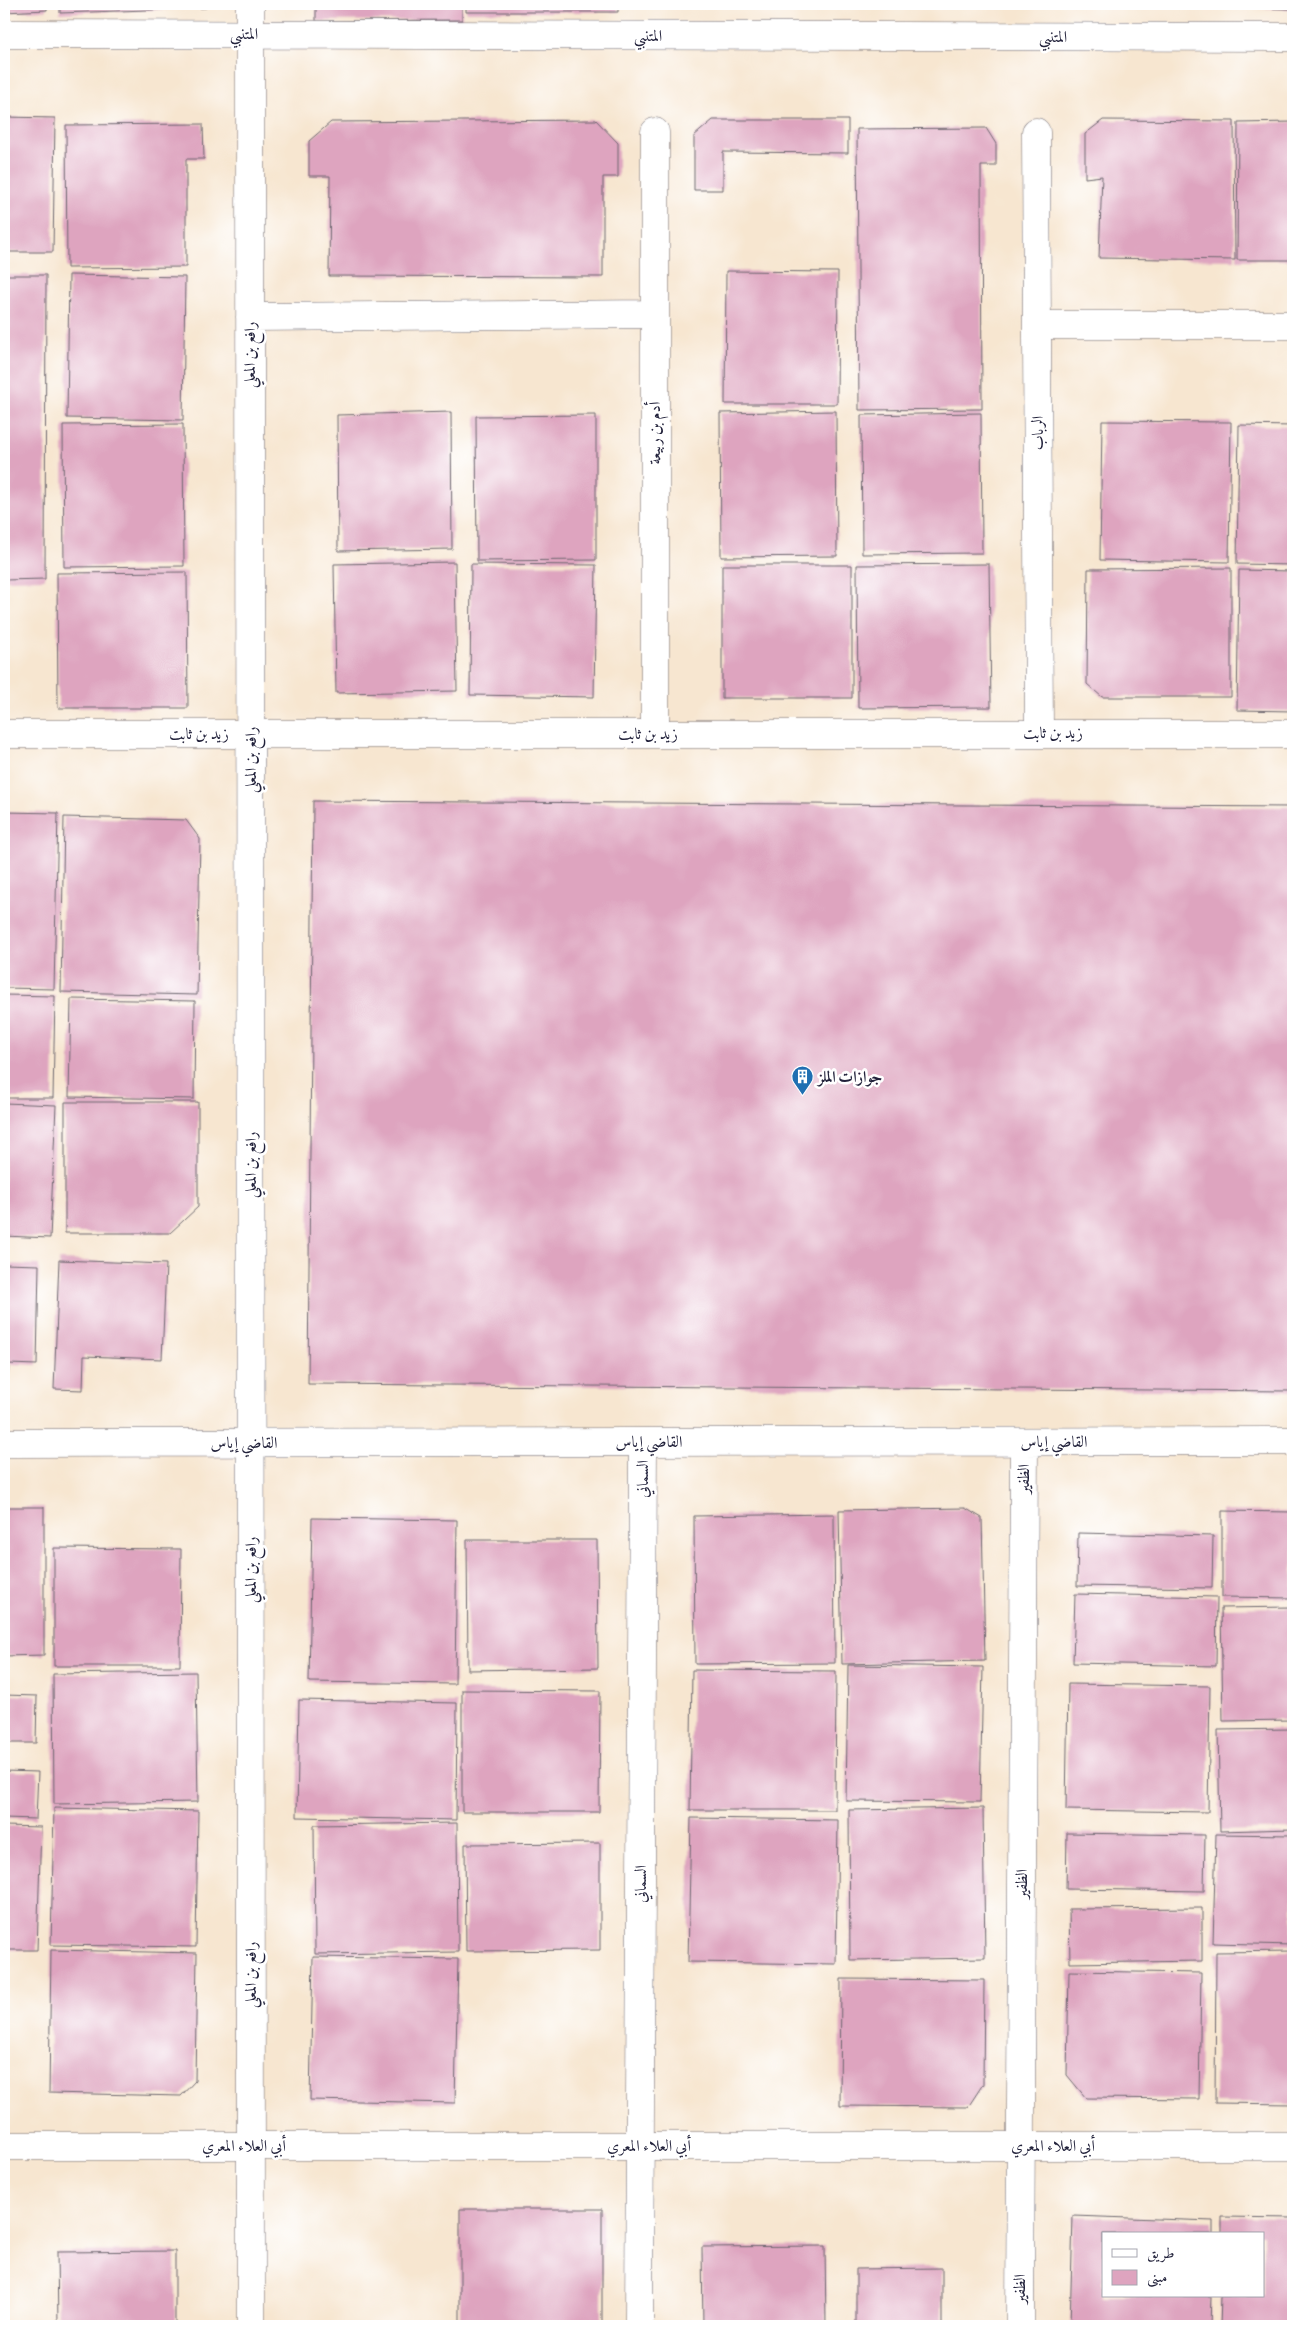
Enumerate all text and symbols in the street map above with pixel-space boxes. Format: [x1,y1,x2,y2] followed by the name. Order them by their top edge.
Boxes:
[230,24,258,49] street label: المتنبي
[634,26,662,51] street label: المتنبي
[1039,27,1067,52] street label: المتنبي
[240,322,265,388] street label: رافع بن المعلي
[643,401,669,465] street label: أدم بن ربيعة
[1028,416,1048,450] street label: الرباب
[1023,723,1083,743] street label: زيد بن ثابت
[169,724,229,744] street label: زيد بن ثابت
[618,724,678,744] street label: زيد بن ثابت
[241,727,266,793] street label: رافع بن المعلي
[790,1065,814,1096] building icon: جوازات الملز
[816,1067,883,1087] place label: جوازات الملز
[241,1132,266,1198] street label: رافع بن المعلي
[616,1432,682,1457] street label: القاضي إياس
[1021,1432,1087,1457] street label: القاضي إياس
[211,1433,277,1458] street label: القاضي إياس
[633,1460,655,1498] street label: السماني
[1014,1464,1034,1496] street label: الظفير
[241,1537,266,1603] street label: رافع بن المعلي
[631,1865,653,1903] street label: السماني
[1012,1869,1032,1901] street label: الظفير
[241,1942,266,2008] street label: رافع بن المعلي
[202,2134,286,2158] street label: أبي العلاء المعري
[607,2134,691,2158] street label: أبي العلاء المعري
[1011,2134,1095,2158] street label: أبي العلاء المعري
[1102,2232,1264,2298] legend
[1147,2244,1174,2263] text: طريق
[1147,2268,1167,2288] text: مبنى
[1010,2274,1030,2306] street label: الظفير

